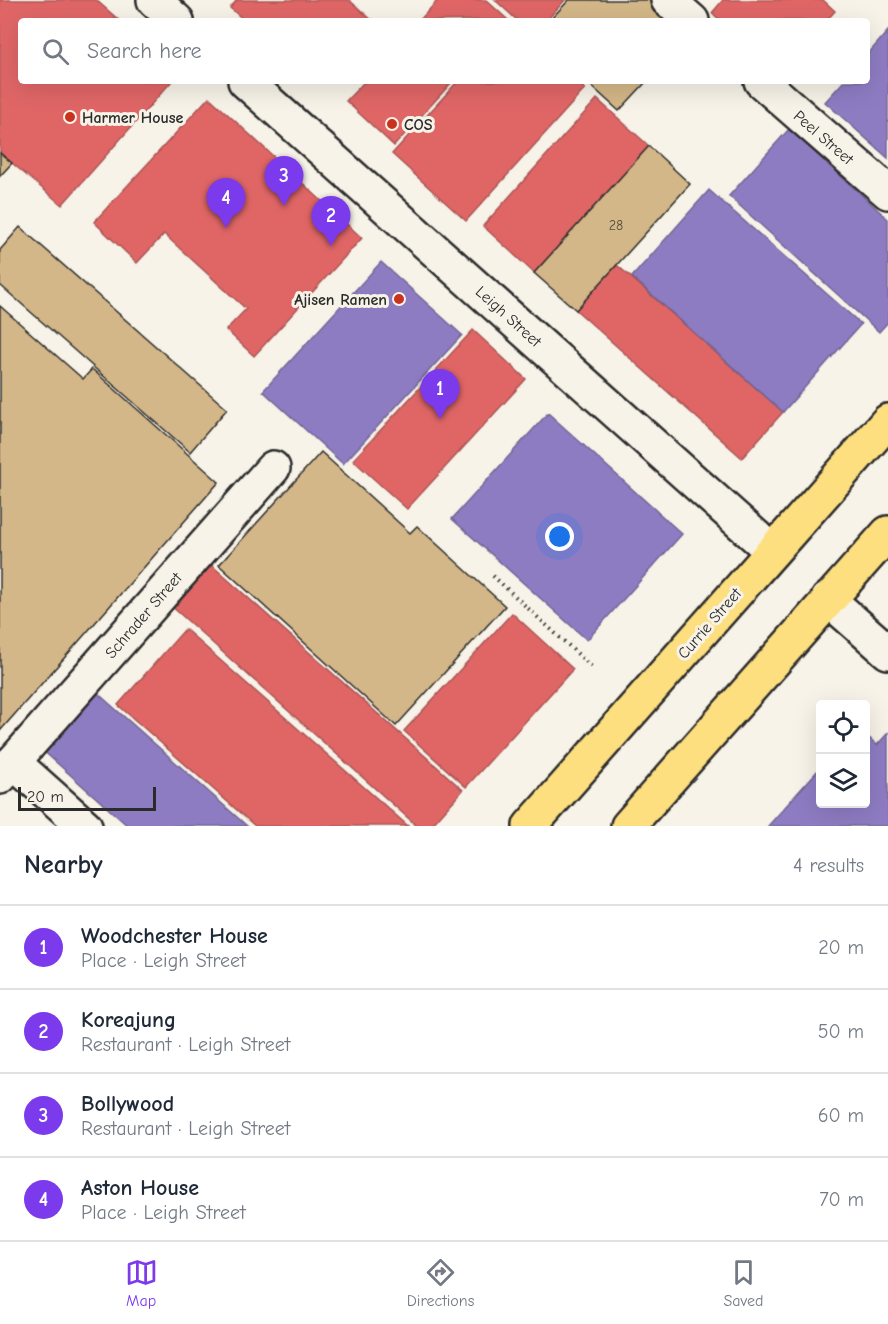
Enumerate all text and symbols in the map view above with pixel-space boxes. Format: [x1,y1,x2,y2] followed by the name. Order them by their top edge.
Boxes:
[18,18,870,84] search box
[39,35,72,68] icon: search
[87,38,202,64] text: Search here
[790,107,857,169] street label: Peel Street
[82,109,184,127] place label: Harmer House
[63,110,77,124] marker: Harmer House
[404,116,433,134] place label: COS
[385,117,399,131] marker: COS
[264,156,304,206] pin: 3
[206,178,246,228] pin: 4
[312,196,350,246] pin: 2
[609,217,623,234] house number: 28
[472,283,545,351] street label: Leigh Street
[294,291,387,309] place label: Ajisen Ramen
[392,292,406,306] marker: Ajisen Ramen
[420,370,460,419] pin: 1
[545,522,574,551] your location
[102,569,186,662] street label: Schrader Street
[674,584,746,663] street label: Currie Street
[816,700,870,808] map controls
[816,700,870,754] button: locate
[816,754,870,808] button: layers
[18,784,156,812] scale bar
[27,788,64,806] text: 20 m
[24,850,103,880] text: Nearby
[793,854,864,877] text: 4 results
[81,923,268,949] text: Woodchester House
[40,936,47,959] text: 1
[818,936,864,959] text: 20 m
[81,949,246,972] text: Place · Leigh Street
[81,1007,176,1033] text: Koreajung
[39,1020,48,1043] text: 2
[818,1020,864,1043] text: 50 m
[81,1033,291,1056] text: Restaurant · Leigh Street
[81,1091,174,1117] text: Bollywood
[39,1104,48,1127] text: 3
[818,1104,864,1127] text: 60 m
[81,1117,291,1140] text: Restaurant · Leigh Street
[81,1175,199,1201] text: Aston House
[39,1188,48,1211] text: 4
[819,1188,864,1211] text: 70 m
[81,1201,246,1224] text: Place · Leigh Street
[125,1256,158,1310] tab: Map
[407,1256,474,1310] tab: Directions
[723,1256,763,1310] tab: Saved

